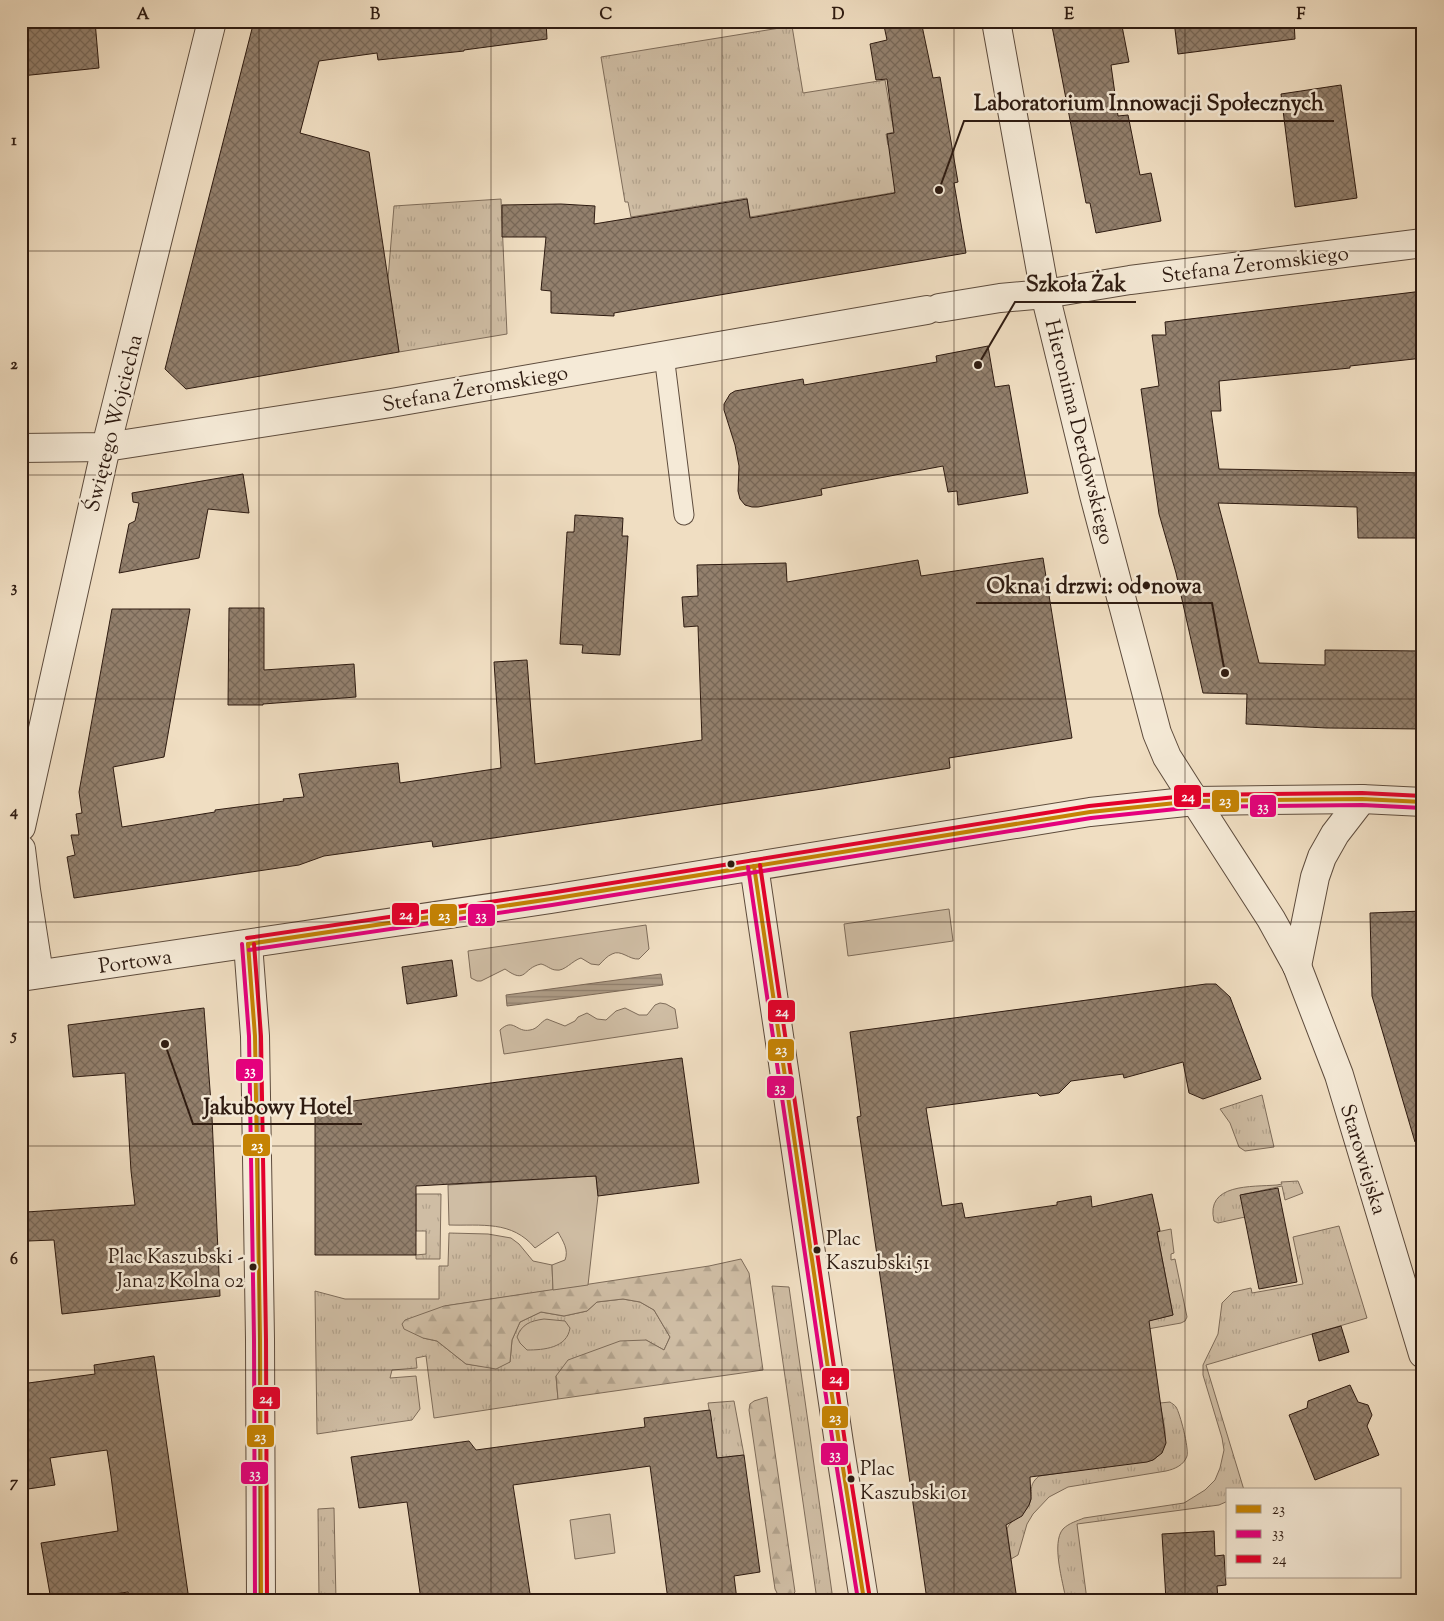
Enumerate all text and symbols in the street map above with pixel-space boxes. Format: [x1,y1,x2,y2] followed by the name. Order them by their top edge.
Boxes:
[137,4,150,27] text: A
[370,4,380,27] text: B
[600,4,613,27] text: C
[832,4,845,27] text: D
[1064,4,1074,27] text: E
[1297,4,1306,27] text: F
[964,84,1334,121] callout: Laboratorium Innowacji Społecznych
[974,89,1324,121] text: Laboratorium Innowacji Społecznych
[11,130,17,153] text: 1
[1160,240,1351,292] street label: Stefana Żeromskiego
[1015,265,1136,302] callout: Szkoła Żak
[1026,269,1126,302] text: Szkoła Żak
[1036,317,1121,548] street label: Hieronima Derdowskiego
[78,331,152,515] street label: Świętego Wojciecha
[10,354,18,377] text: 2
[380,359,571,421] street label: Stefana Żeromskiego
[976,566,1212,603] callout: Okna i drzwi: od•nowa
[986,572,1203,604] text: Okna i drzwi: od•nowa
[11,577,18,600] text: 3
[1173,784,1202,808] line badge: 24
[1181,788,1195,808] text: 24
[1211,789,1240,813] line badge: 23
[1219,792,1231,812] text: 23
[1249,794,1277,818] line badge: 33
[1257,798,1269,818] text: 33
[9,801,18,824] text: 4
[726,859,736,869] unlabelled marker
[391,902,420,926] line badge: 24
[429,903,458,927] line badge: 23
[467,903,496,927] line badge: 33
[399,906,413,926] text: 24
[438,907,450,927] text: 23
[475,907,487,927] text: 33
[97,943,174,983] street label: Portowa
[767,999,796,1023] line badge: 24
[775,1003,789,1023] text: 24
[9,1025,17,1048] text: 5
[767,1038,795,1062] line badge: 23
[775,1041,787,1061] text: 23
[235,1058,264,1082] line badge: 33
[244,1062,256,1082] text: 33
[766,1075,795,1099] line badge: 33
[774,1079,786,1099] text: 33
[193,1087,362,1124] callout: Jakubowy Hotel
[201,1093,353,1125] text: Jakubowy Hotel
[1331,1101,1393,1219] street label: Starowiejska
[242,1133,271,1157] line badge: 23
[251,1137,263,1157] text: 23
[826,1226,930,1279] place label: Plac Kaszubski 51
[108,1244,244,1297] place label: Plac Kaszubski - Jana z Kolna 02
[812,1245,822,1255] marker: Plac Kaszubski 51
[10,1249,18,1272] text: 6
[248,1262,258,1272] marker: Plac Kaszubski - Jana z Kolna 02
[821,1367,850,1391] line badge: 24
[829,1370,843,1390] text: 24
[252,1386,281,1410] line badge: 24
[259,1390,273,1410] text: 24
[821,1405,849,1429] line badge: 23
[829,1409,841,1429] text: 23
[246,1424,275,1448] line badge: 23
[254,1428,266,1448] text: 23
[820,1442,849,1466] line badge: 33
[829,1446,841,1466] text: 33
[860,1456,967,1509] place label: Plac Kaszubski 01
[240,1461,269,1485] line badge: 33
[249,1465,261,1485] text: 33
[10,1472,19,1495] text: 7
[846,1474,856,1484] marker: Plac Kaszubski 01
[1226,1488,1402,1578] legend
[1272,1500,1285,1521] text: 23
[1272,1524,1284,1545] text: 33
[1272,1550,1287,1571] text: 24

